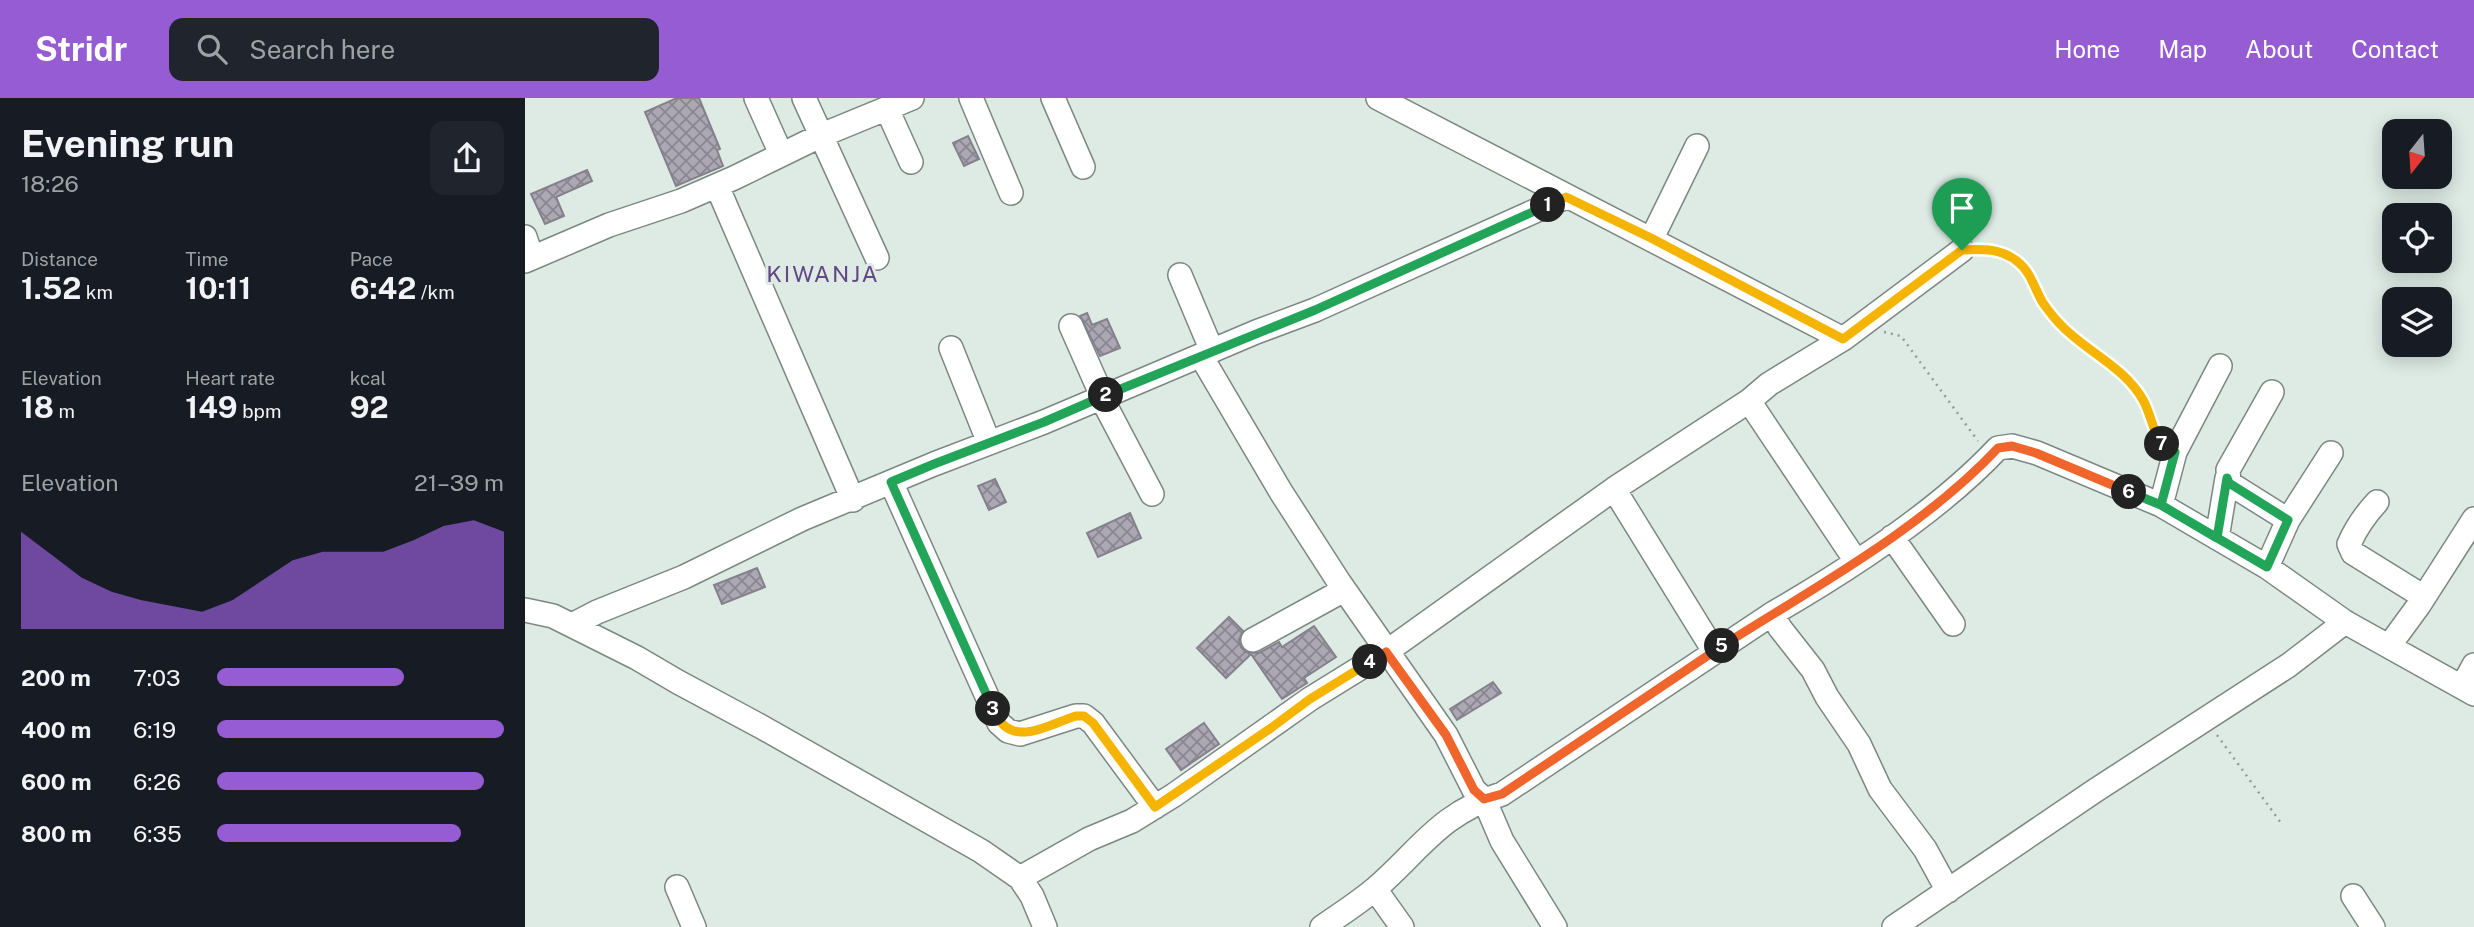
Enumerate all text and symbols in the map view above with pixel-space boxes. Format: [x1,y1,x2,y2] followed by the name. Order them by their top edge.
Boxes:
[169,18,659,81] search box
[35,30,127,68] text: Stridr
[193,30,231,68] icon: search
[249,34,395,65] text: Search here
[2054,35,2120,63] text: Home
[2158,35,2207,63] text: Map
[2245,35,2313,63] text: About
[2351,35,2439,63] text: Contact
[2382,119,2452,189] north arrow
[2382,119,2452,357] map controls
[21,121,234,166] text: Evening run
[430,121,504,195] button: share
[21,170,79,197] text: 18:26
[1932,178,1992,250] pin
[1531,188,1565,222] pin: 1
[1943,189,1981,227] icon: arrive
[1543,193,1552,215] text: 1
[2382,203,2452,273] button: locate
[21,248,98,270] text: Distance
[185,248,229,270] text: Time
[350,248,393,270] text: Pace
[766,260,880,287] district label: KIWANJA
[21,270,81,306] text: 1.52
[185,270,251,306] text: 10:11
[350,270,416,306] text: 6:42
[81,281,113,303] text: km
[416,281,455,303] text: /km
[2382,287,2452,357] button: layers
[21,367,102,389] text: Elevation
[185,367,275,389] text: Heart rate
[350,367,386,389] text: kcal
[1089,378,1123,412] pin: 2
[1099,383,1112,405] text: 2
[21,389,54,425] text: 18
[185,389,238,425] text: 149
[350,389,388,425] text: 92
[54,400,75,422] text: m
[238,400,281,422] text: bpm
[2145,426,2179,462] pin: 7
[2156,432,2167,454] text: 7
[21,469,119,496] text: Elevation
[414,469,504,496] text: 21–39 m
[2111,474,2147,510] pin: 6
[2122,480,2135,502] text: 6
[1705,628,1739,664] pin: 5
[1715,634,1728,656] text: 5
[1353,644,1387,680] pin: 4
[1363,650,1376,672] text: 4
[21,664,91,691] text: 200 m
[133,664,180,691] text: 7:03
[975,692,1011,726] pin: 3
[986,697,999,719] text: 3
[21,716,91,743] text: 400 m
[133,716,176,743] text: 6:19
[21,768,91,795] text: 600 m
[133,768,181,795] text: 6:26
[21,820,92,847] text: 800 m
[133,820,182,847] text: 6:35

